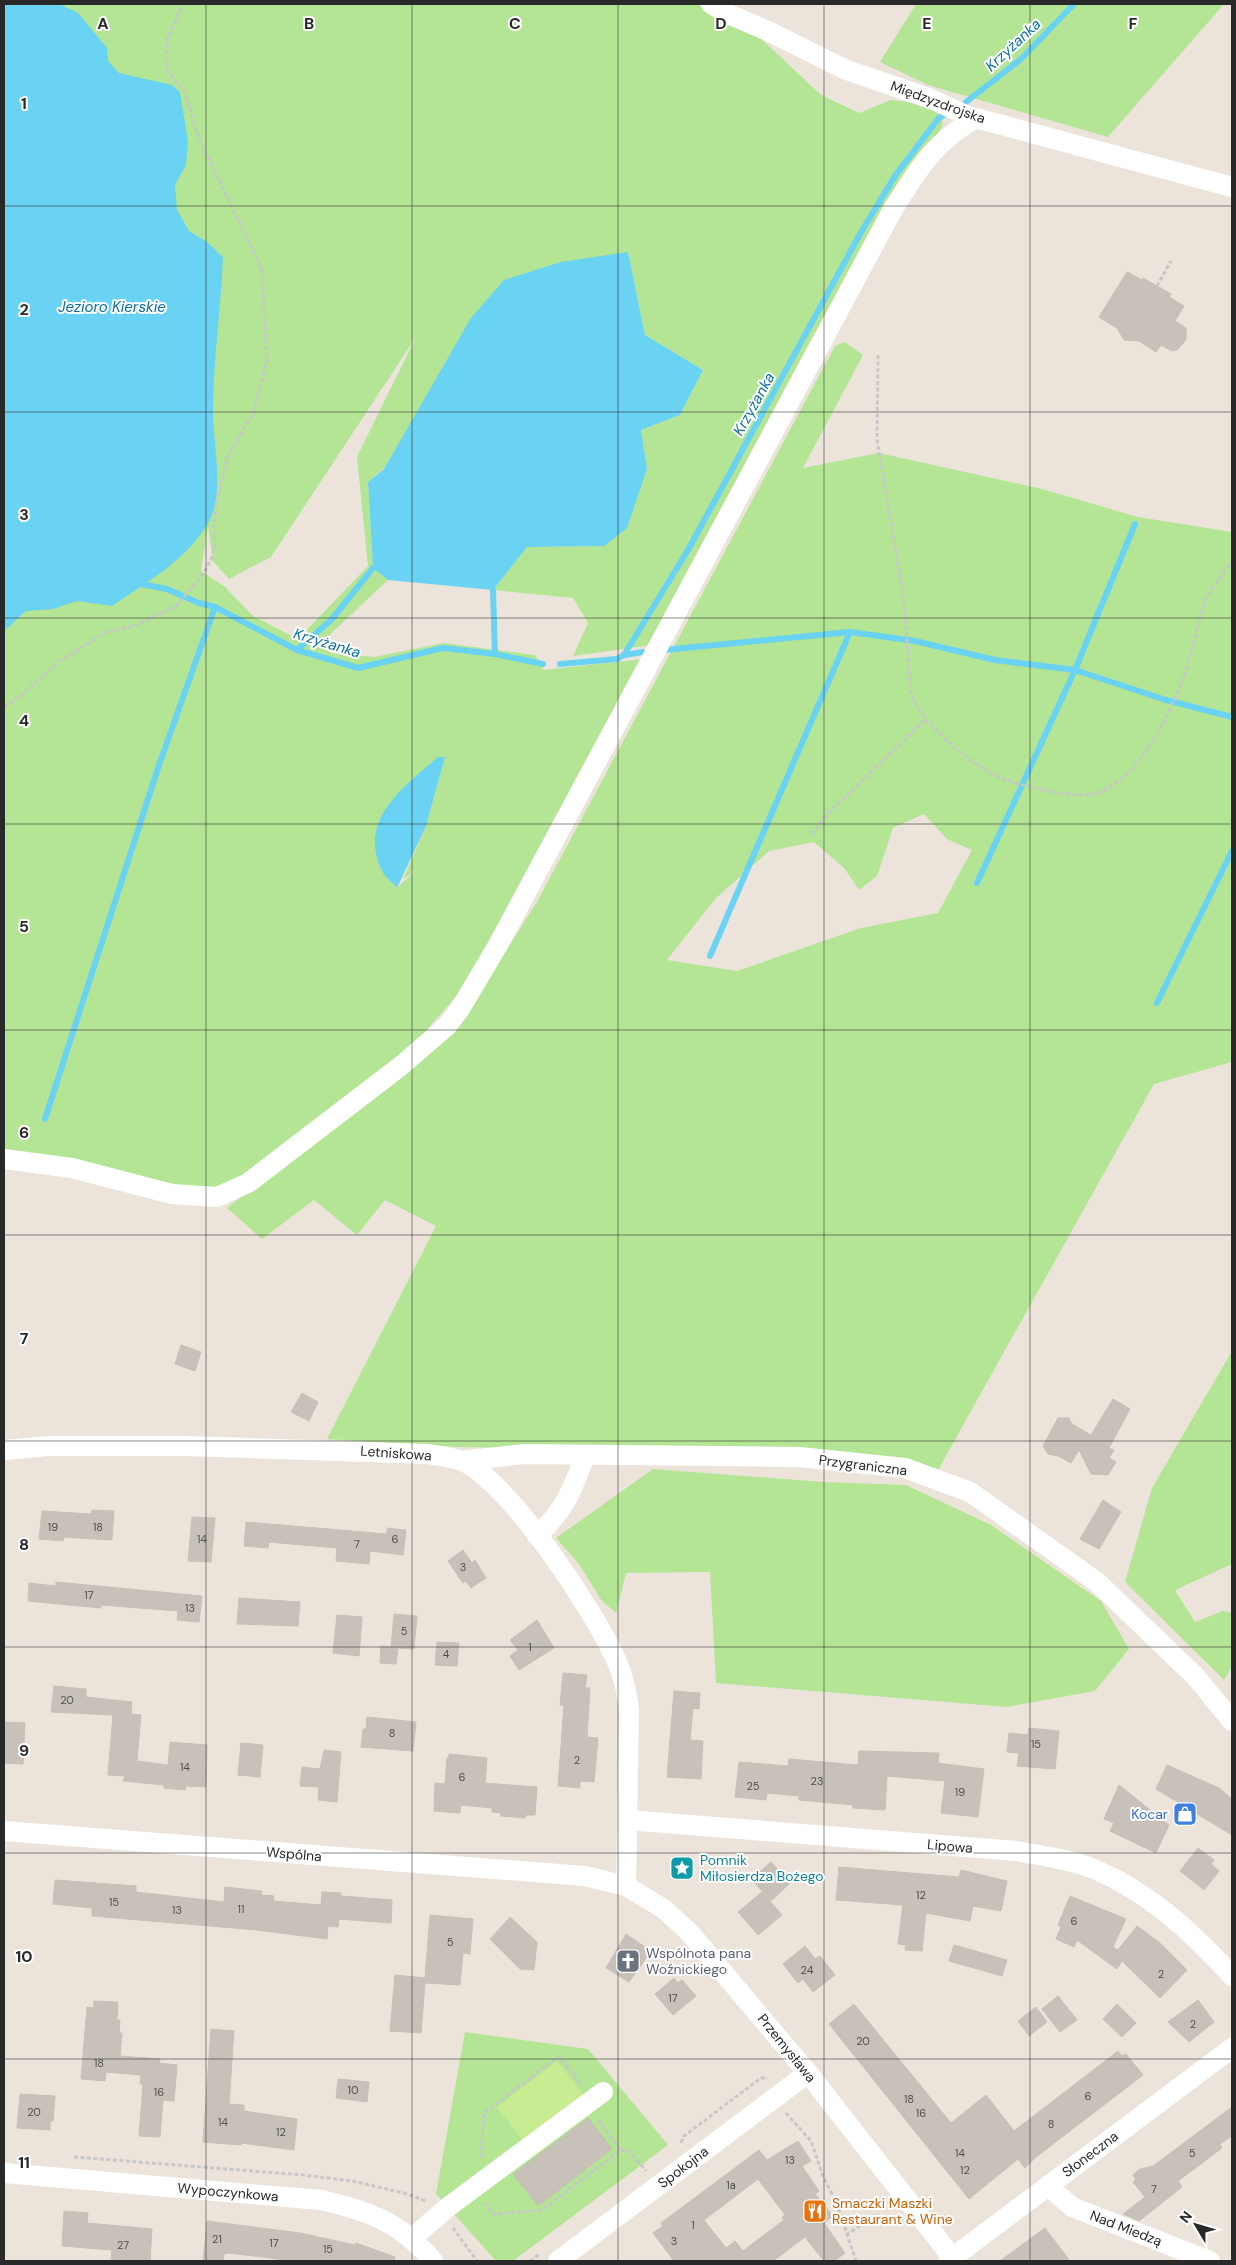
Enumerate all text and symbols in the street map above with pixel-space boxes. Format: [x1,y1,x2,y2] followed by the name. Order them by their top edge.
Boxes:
[97,13,109,34] text: A
[304,13,314,34] text: B
[509,13,521,34] text: C
[715,13,727,34] text: D
[922,13,932,34] text: E
[1129,13,1138,34] text: F
[981,14,1045,76] water label: Krzyżanka
[888,77,988,127] street label: Międzyzdrojska
[21,93,27,114] text: 1
[58,297,166,317] water label: Jezioro Kierskie
[19,299,29,320] text: 2
[728,369,780,439] water label: Krzyżanka
[19,504,29,525] text: 3
[291,623,363,663] water label: Krzyżanka
[19,710,29,731] text: 4
[19,916,29,937] text: 5
[19,1122,29,1143] text: 6
[20,1328,29,1349] text: 7
[360,1442,432,1464] street label: Letniskowa
[818,1451,908,1479] street label: Przygraniczna
[48,1520,58,1534] house number: 19
[93,1520,103,1534] house number: 18
[197,1532,207,1546] house number: 14
[392,1532,399,1546] house number: 6
[19,1534,29,1555] text: 8
[354,1537,360,1551] house number: 7
[460,1560,466,1574] house number: 3
[84,1588,94,1602] house number: 17
[185,1601,195,1615] house number: 13
[401,1624,408,1638] house number: 5
[528,1640,532,1654] house number: 1
[443,1647,450,1661] house number: 4
[60,1693,74,1707] house number: 20
[389,1726,395,1740] house number: 8
[1031,1737,1041,1751] house number: 15
[19,1740,29,1761] text: 9
[574,1753,580,1767] house number: 2
[180,1760,190,1774] house number: 14
[459,1770,466,1784] house number: 6
[811,1774,823,1788] house number: 23
[746,1779,760,1793] house number: 25
[955,1785,965,1799] house number: 19
[1172,1801,1198,1827] shop icon: Kocar
[1131,1805,1168,1823] place label: Kocar
[927,1835,973,1857] street label: Lipowa
[265,1843,323,1865] street label: Wspólna
[700,1851,824,1885] place label: Pomnik Miłosierdza Bożego
[669,1855,695,1881] place icon: Pomnik Miłosierdza Bożego
[916,1888,926,1902] house number: 12
[109,1895,119,1909] house number: 15
[238,1902,244,1916] house number: 11
[172,1903,182,1917] house number: 13
[1071,1914,1078,1928] house number: 6
[447,1935,454,1949] house number: 5
[646,1944,751,1978] place label: Wspólnota pana Woźnickiego
[15,1946,33,1967] text: 10
[615,1948,641,1974] church icon: Wspólnota pana Woźnickiego
[801,1963,814,1977] house number: 24
[1158,1967,1164,1981] house number: 2
[668,1991,678,2005] house number: 17
[754,2010,820,2086] street label: Przemysława
[1190,2017,1196,2031] house number: 2
[856,2034,870,2048] house number: 20
[94,2056,104,2070] house number: 18
[348,2083,358,2097] house number: 10
[154,2085,164,2099] house number: 16
[1085,2089,1092,2103] house number: 6
[904,2092,914,2106] house number: 18
[27,2105,41,2119] house number: 20
[916,2106,926,2120] house number: 16
[218,2115,228,2129] house number: 14
[1048,2117,1054,2131] house number: 8
[276,2125,286,2139] house number: 12
[1058,2127,1122,2181] street label: Słoneczna
[654,2142,712,2192] street label: Spokojna
[955,2146,965,2160] house number: 14
[1189,2146,1196,2160] house number: 5
[18,2152,30,2173] text: 11
[785,2153,795,2167] house number: 13
[960,2163,970,2177] house number: 12
[726,2178,736,2192] house number: 1a
[177,2179,279,2205] street label: Wypoczynkowa
[1151,2182,1157,2196] house number: 7
[832,2194,953,2228] place label: Smaczki Maszki Restaurant & Wine
[802,2198,828,2224] restaurant icon: Smaczki Maszki Restaurant & Wine
[1171,2200,1221,2250] north arrow
[1087,2206,1165,2250] street label: Nad Miedzą
[1176,2207,1196,2227] text: N
[691,2218,695,2232] house number: 1
[212,2232,222,2246] house number: 21
[671,2234,677,2248] house number: 3
[269,2236,279,2250] house number: 17
[117,2238,129,2252] house number: 27
[323,2242,333,2256] house number: 15

